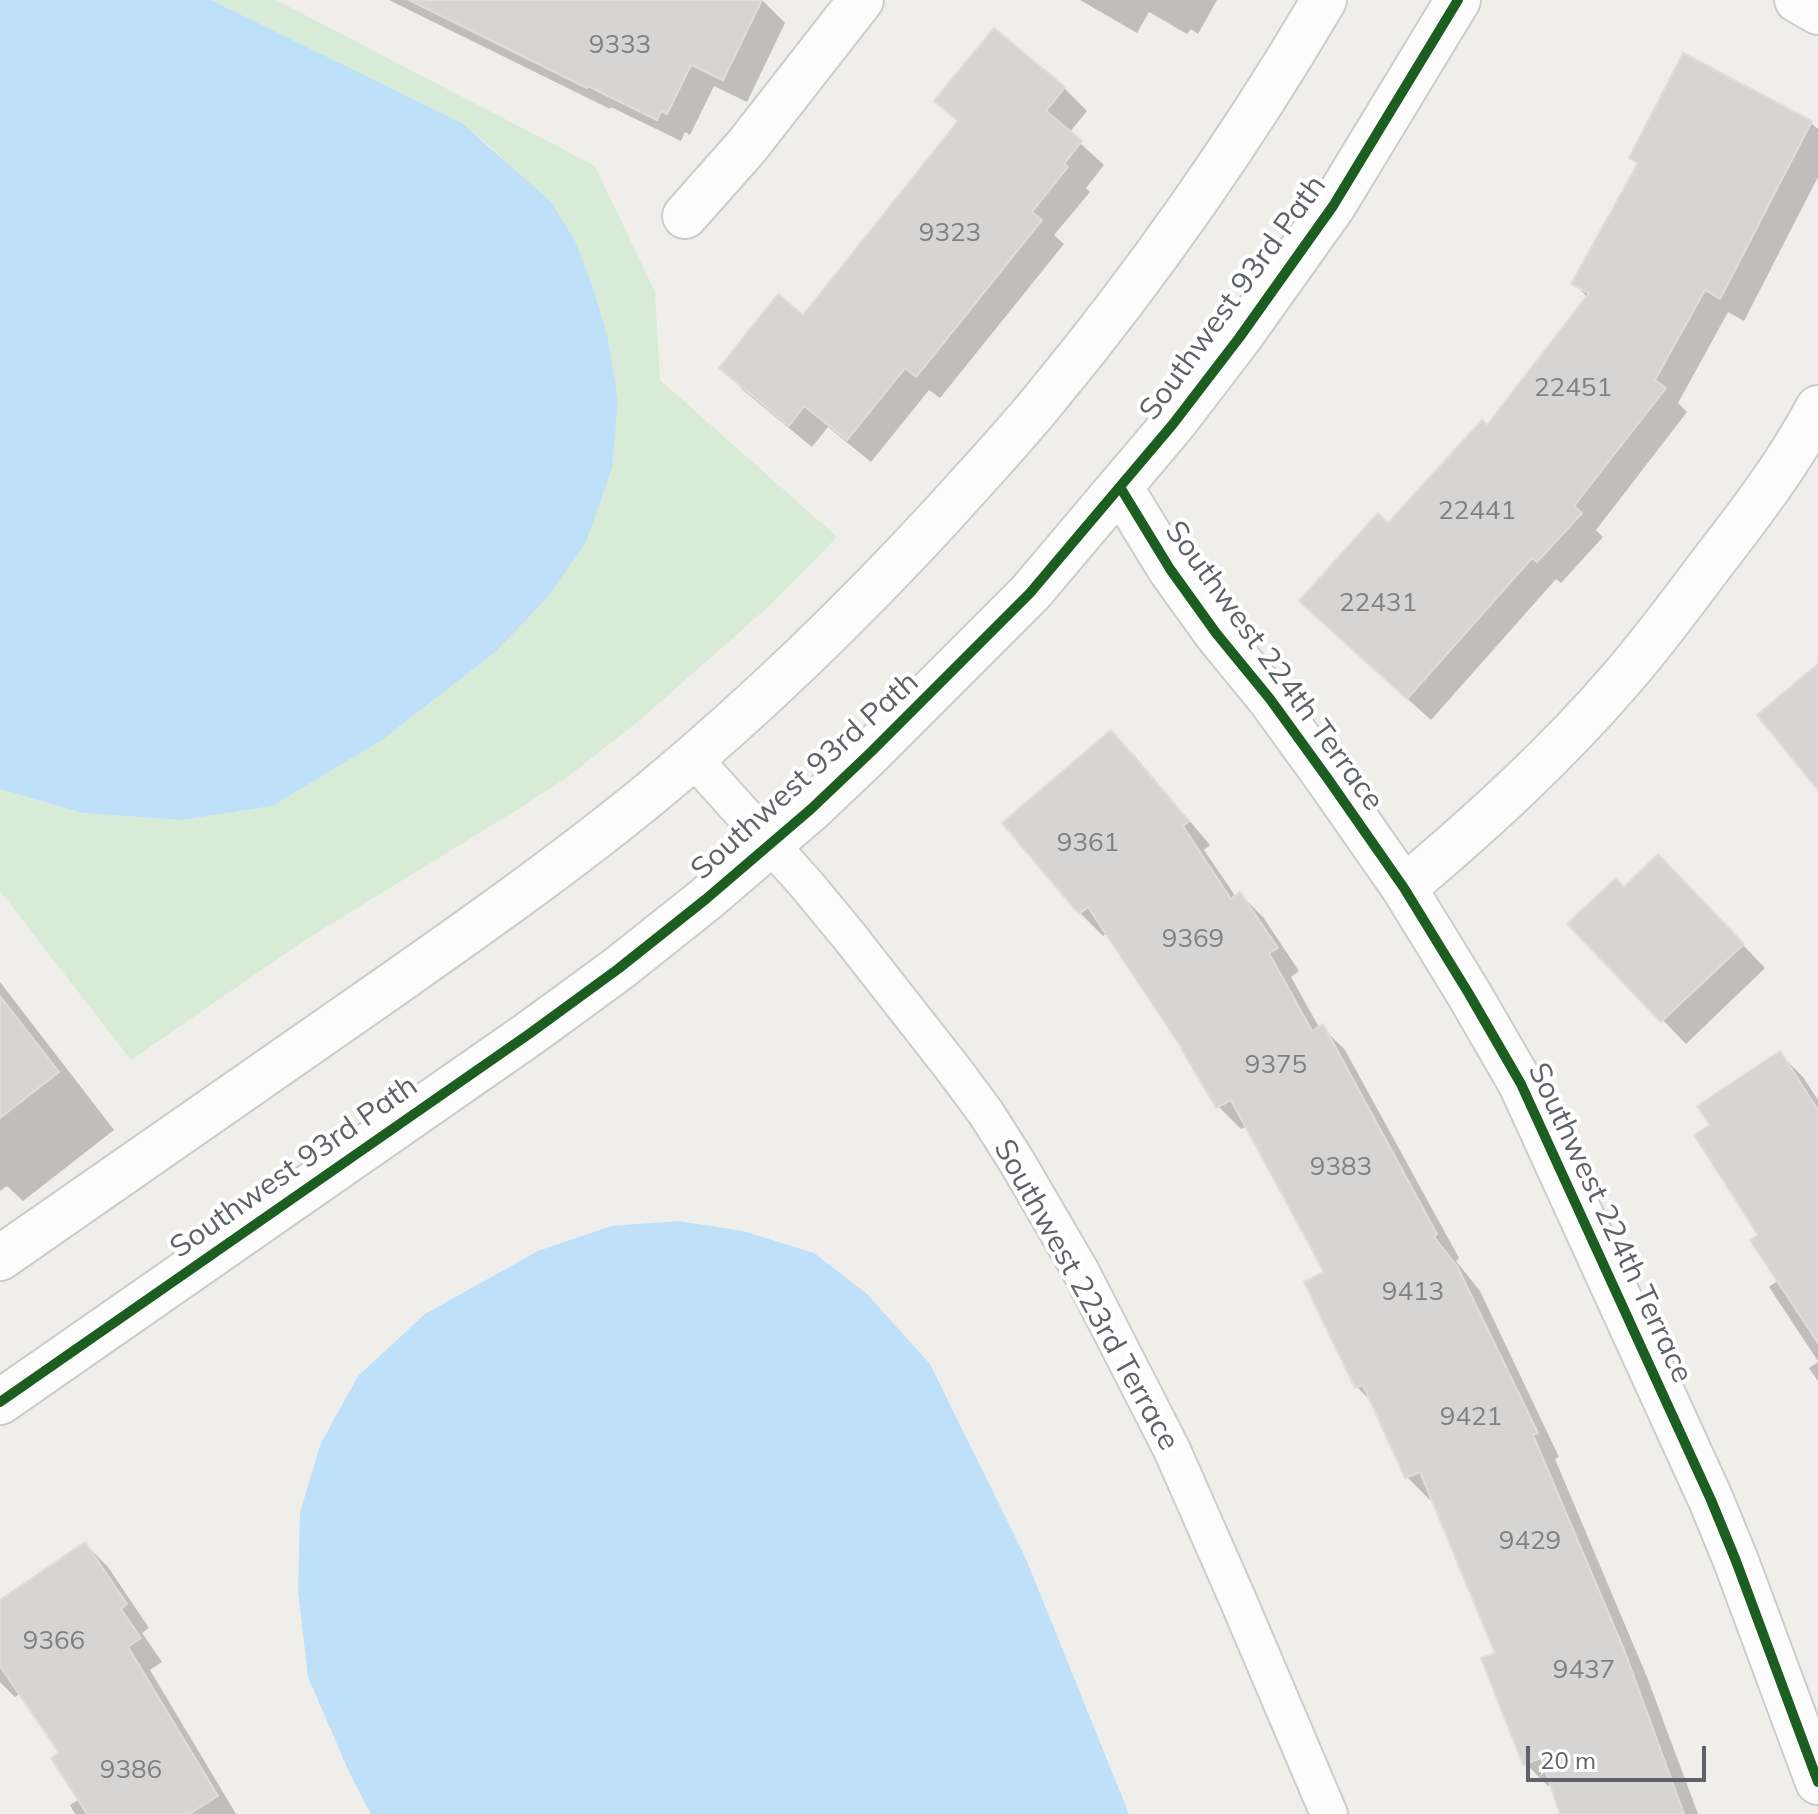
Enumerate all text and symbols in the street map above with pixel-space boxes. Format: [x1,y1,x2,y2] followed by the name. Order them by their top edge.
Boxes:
[589,29,651,61] house number: 9333
[1132,169,1334,427] street label: Southwest 93rd Path
[919,217,981,249] house number: 9323
[1534,372,1612,404] house number: 22451
[1438,495,1516,527] house number: 22441
[1157,514,1391,818] street label: Southwest 224th Terrace
[1339,587,1417,619] house number: 22431
[684,664,926,888] street label: Southwest 93rd Path
[1057,827,1119,859] house number: 9361
[1162,923,1224,955] house number: 9369
[1245,1049,1307,1081] house number: 9375
[1520,1057,1700,1389] street label: Southwest 224th Terrace
[163,1068,425,1266] street label: Southwest 93rd Path
[986,1133,1186,1457] street label: Southwest 223rd Terrace
[1310,1151,1372,1183] house number: 9383
[1382,1276,1444,1308] house number: 9413
[1440,1401,1502,1433] house number: 9421
[1499,1525,1561,1557] house number: 9429
[23,1625,85,1657] house number: 9366
[1553,1654,1615,1686] house number: 9437
[1530,1730,1710,1780] scale bar
[1540,1745,1596,1775] text: 20 m
[100,1754,162,1786] house number: 9386

